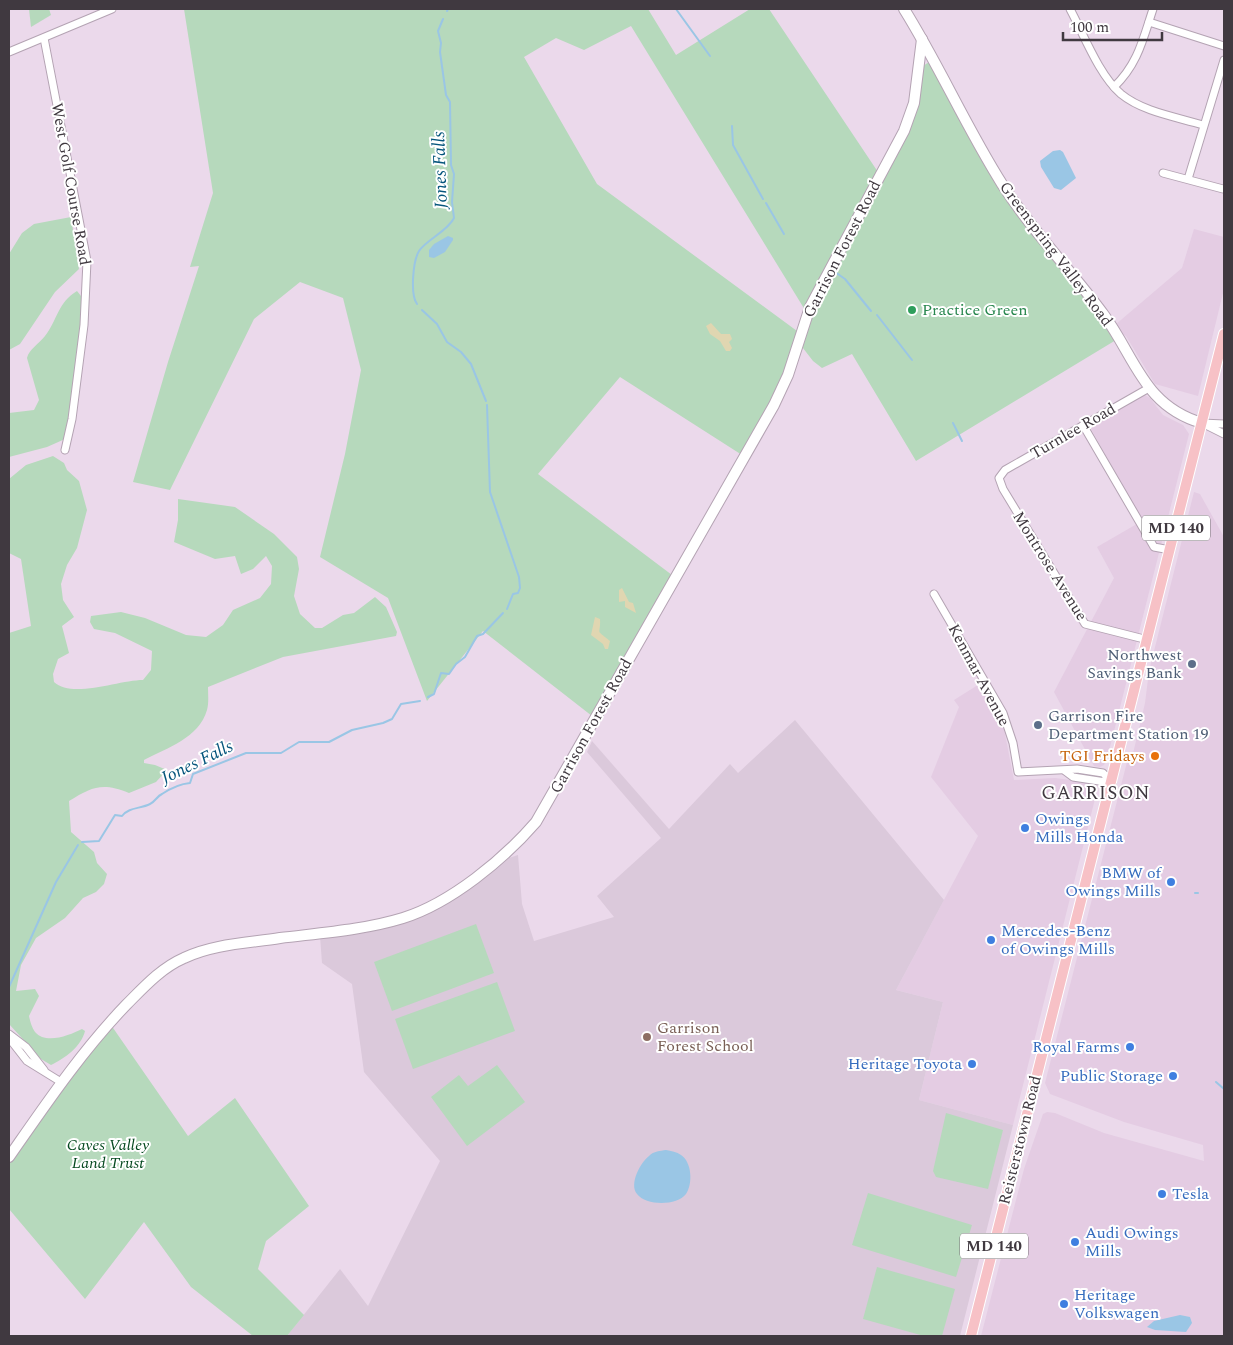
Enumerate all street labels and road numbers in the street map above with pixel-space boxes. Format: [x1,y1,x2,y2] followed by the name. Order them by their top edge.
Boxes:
[45,101,97,267] street label: West Golf Course Road
[797,176,887,322] street label: Garrison Forest Road
[993,176,1119,332] street label: Greenspring Valley Road
[1026,397,1120,465] street label: Turnlee Road
[1007,506,1093,626] street label: Montrose Avenue
[1142,516,1210,540] road number: MD 140
[942,620,1016,730] street label: Kenmar Avenue
[544,654,638,798] street label: Garrison Forest Road
[992,1073,1048,1207] street label: Reisterstown Road
[960,1234,1028,1258] road number: MD 140

